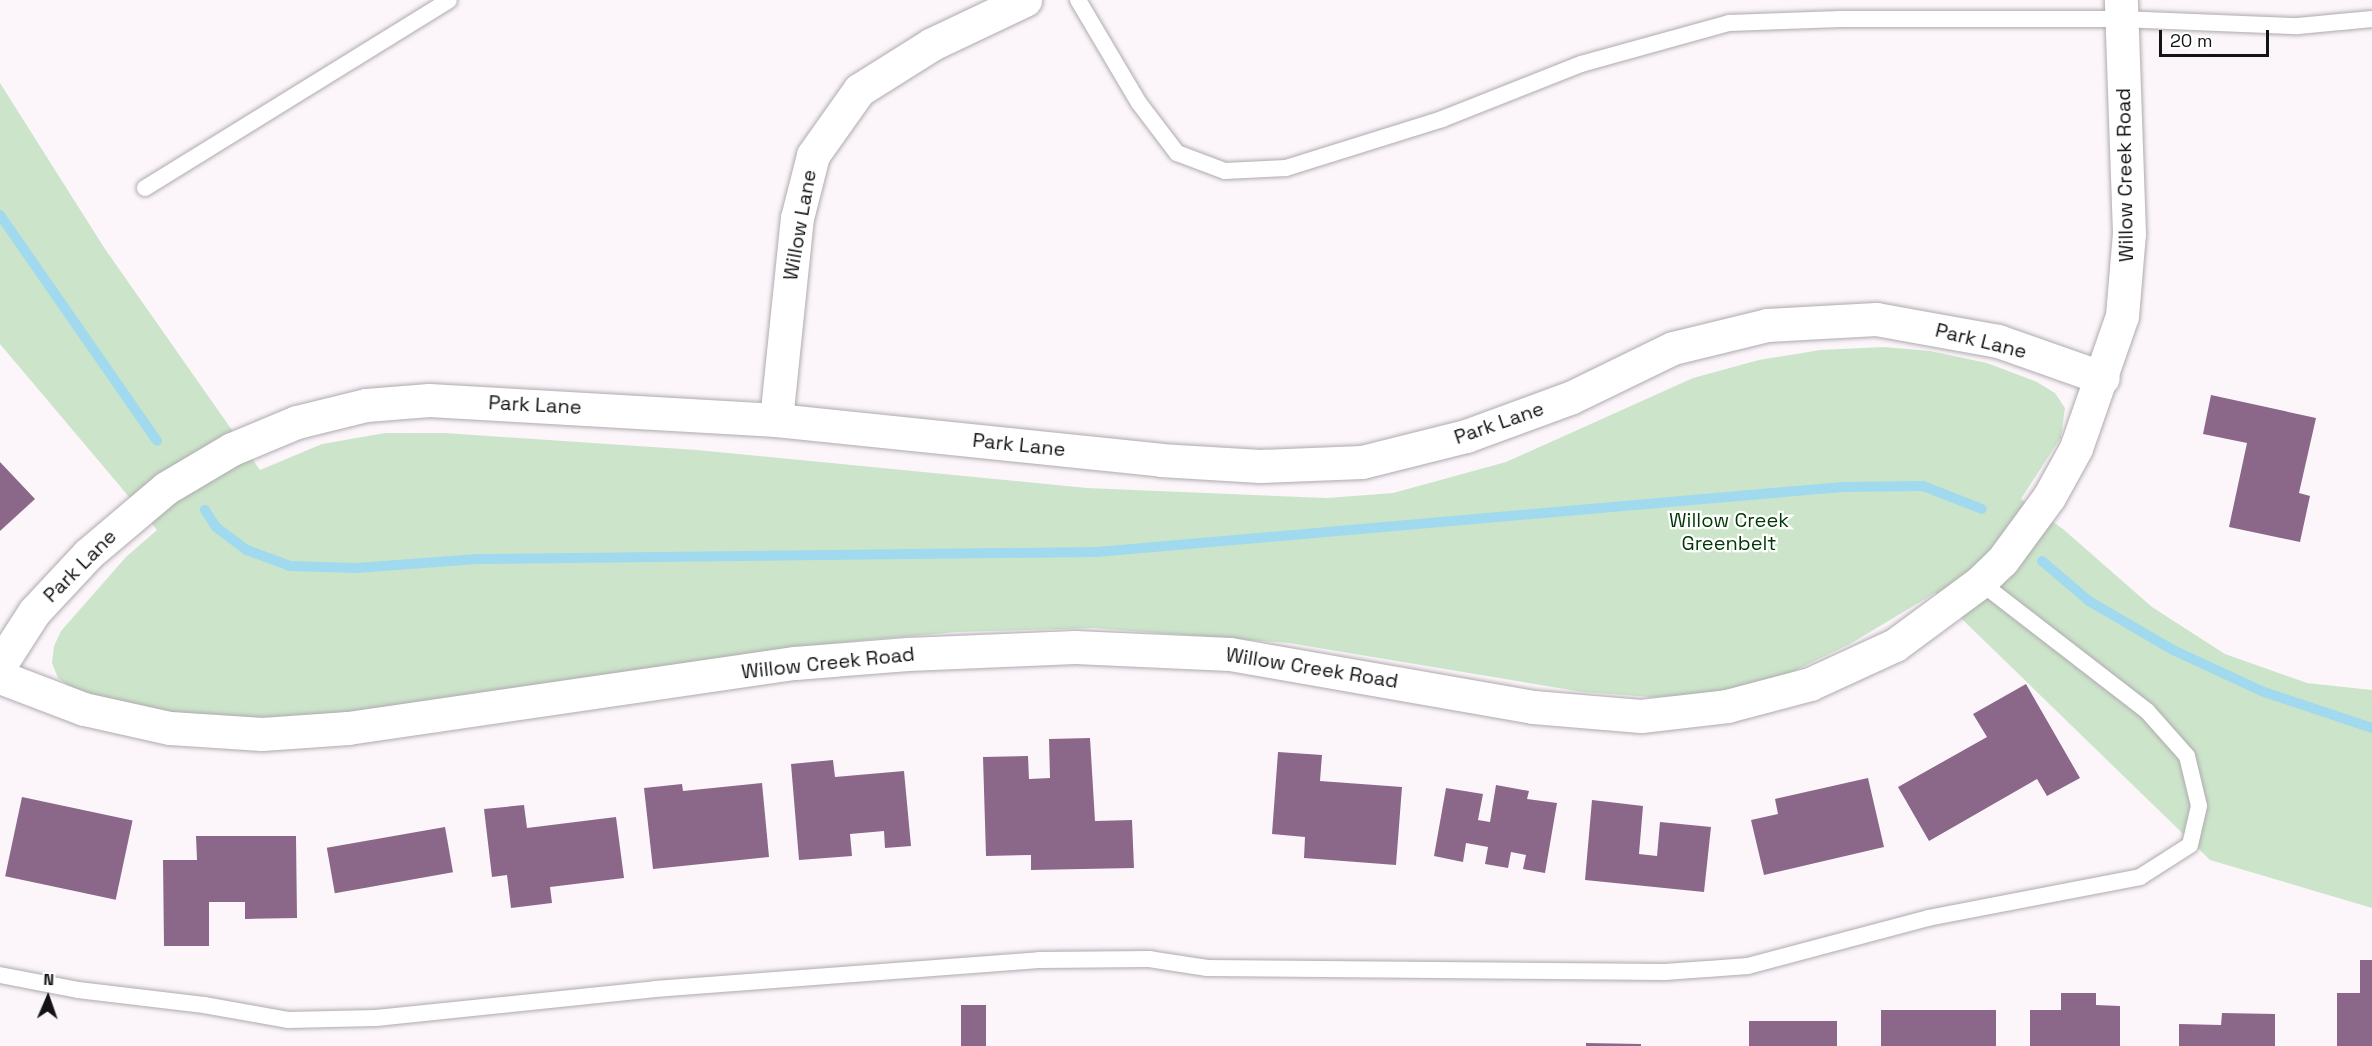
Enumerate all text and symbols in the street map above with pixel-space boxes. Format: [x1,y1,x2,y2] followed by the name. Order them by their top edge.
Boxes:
[2162,18,2272,56] scale bar
[2170,29,2213,52] text: 20 m
[2111,88,2139,262] street label: Willow Creek Road
[778,168,822,282] street label: Willow Lane
[1933,318,2029,364] street label: Park Lane
[488,391,582,419] street label: Park Lane
[1451,396,1547,450] street label: Park Lane
[971,428,1067,462] street label: Park Lane
[1669,508,1789,555] park label: Willow Creek Greenbelt
[39,525,121,607] street label: Park Lane
[740,642,916,684] street label: Willow Creek Road
[1224,643,1400,693] street label: Willow Creek Road
[18,968,78,1028] north arrow
[43,969,54,990] text: N

